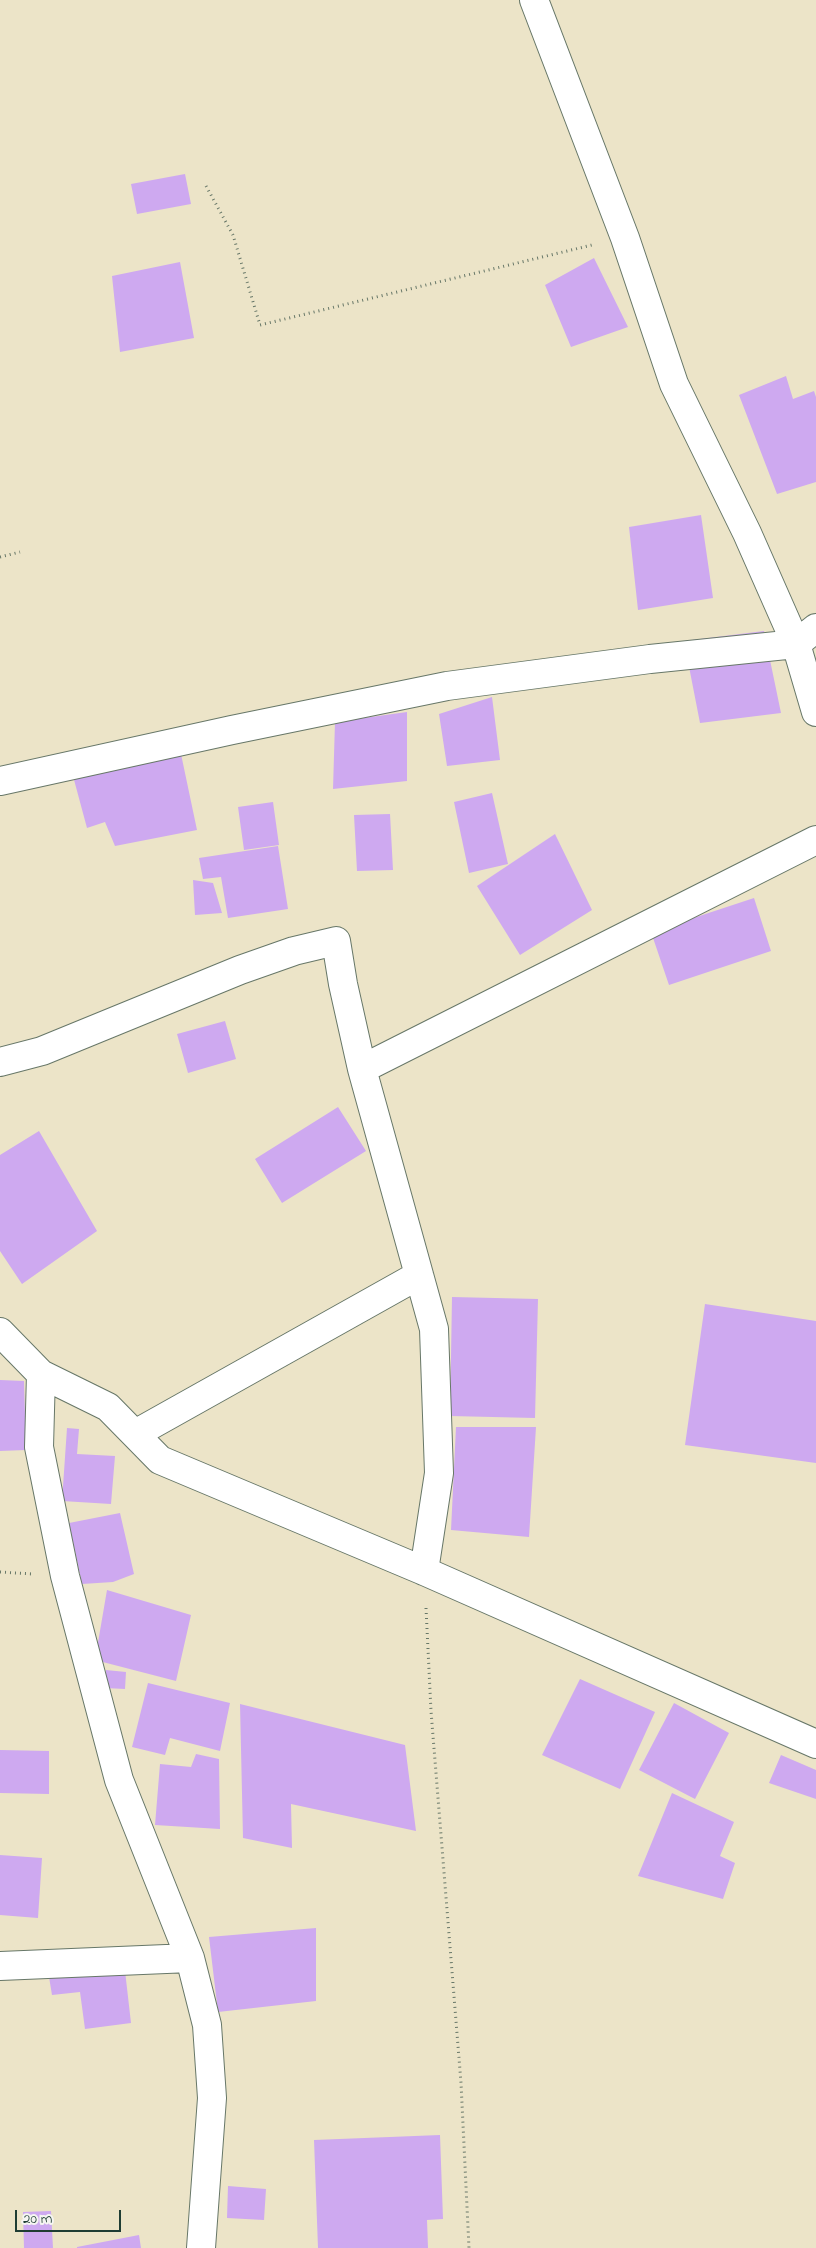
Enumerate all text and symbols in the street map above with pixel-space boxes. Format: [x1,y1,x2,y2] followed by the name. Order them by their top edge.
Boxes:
[18,2200,124,2232] scale bar
[23,2208,52,2230] text: 20 m

